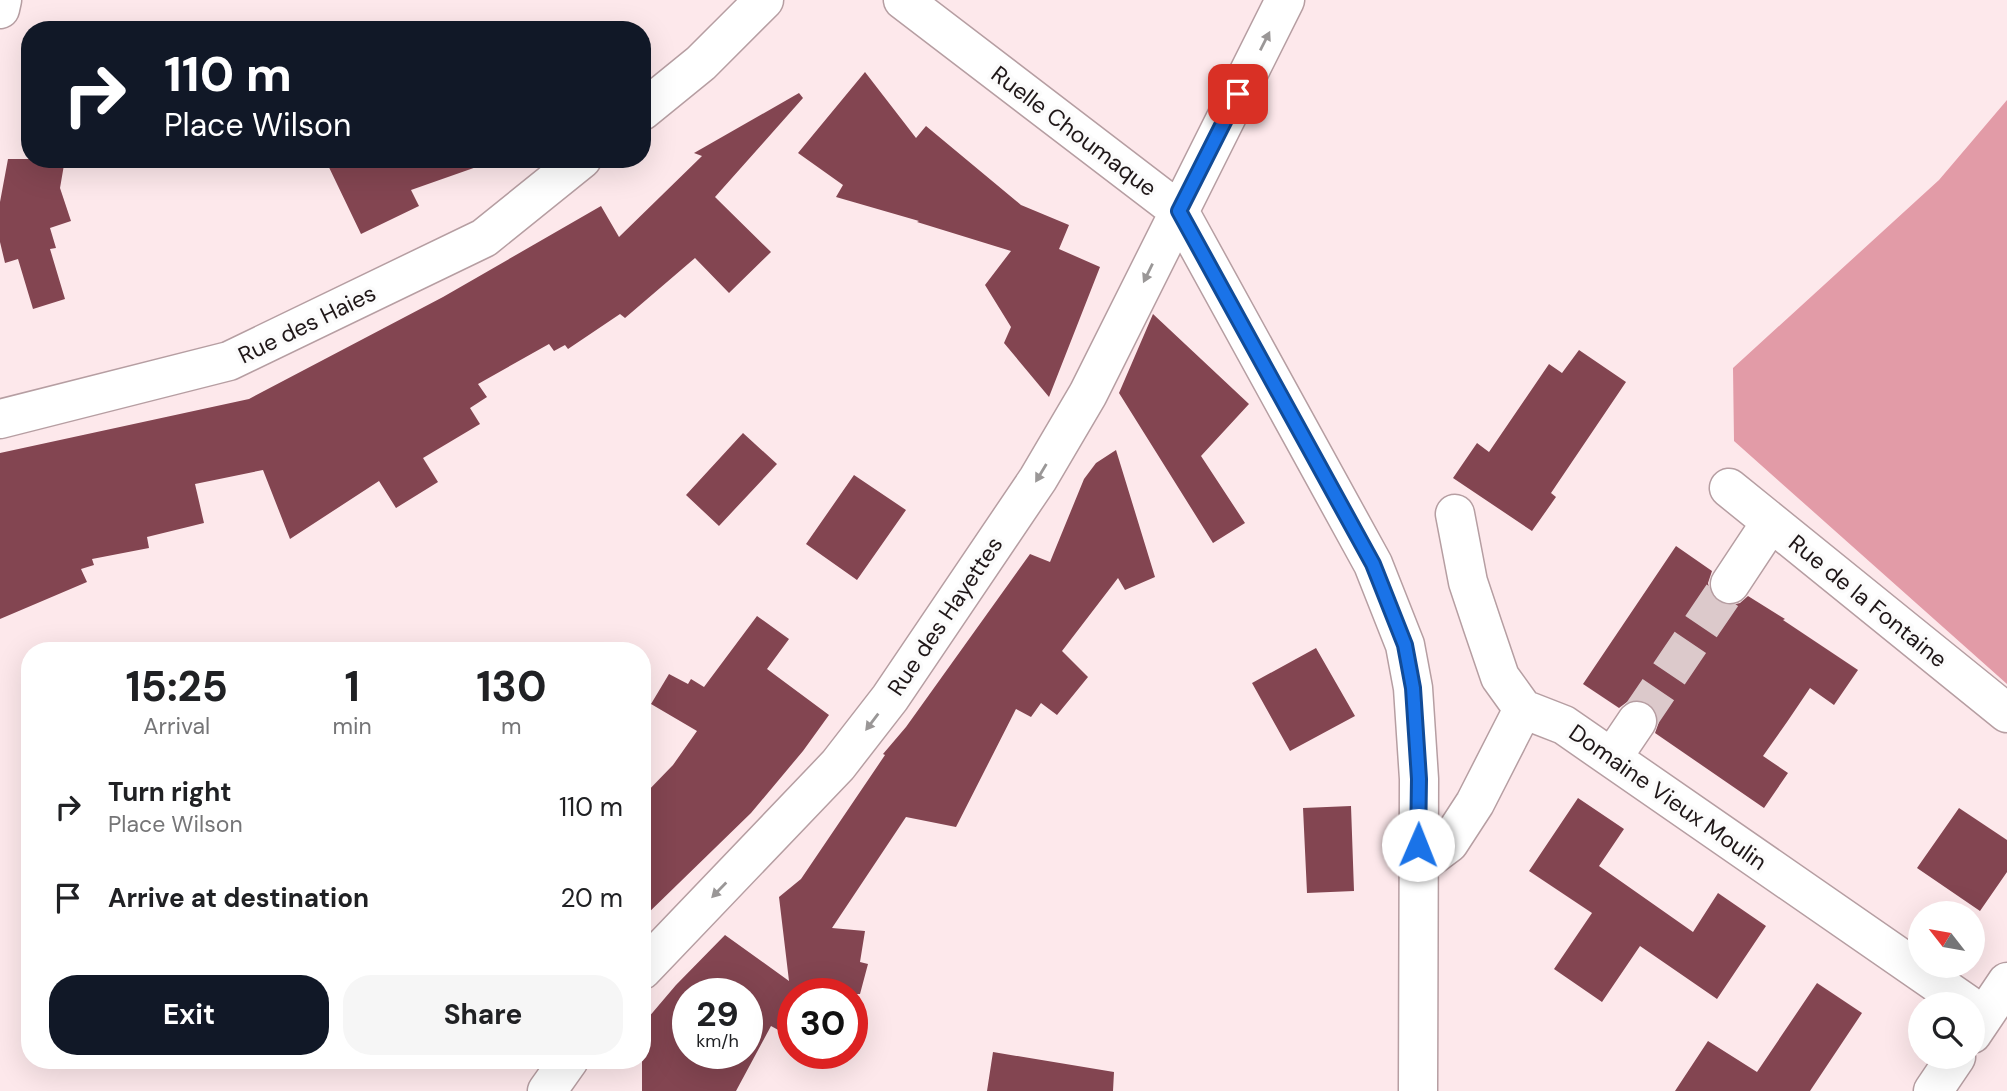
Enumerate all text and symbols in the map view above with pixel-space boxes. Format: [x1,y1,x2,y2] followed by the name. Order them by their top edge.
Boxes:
[1259,31,1270,51] one-way arrow
[164,42,292,106] text: 110 m
[49,49,140,140] icon: right
[985,59,1163,203] street label: Ruelle Choumaque
[1208,64,1268,124] pin
[1219,75,1257,113] icon: arrive
[164,104,351,146] text: Place Wilson
[1143,263,1154,283] one-way arrow
[233,278,381,370] street label: Rue des Haies
[1035,464,1048,483] one-way arrow
[1783,528,1953,674] street label: Rue de la Fontaine
[881,531,1009,701] street label: Rue des Hayettes
[126,659,228,714] text: 15:25
[344,659,360,714] text: 1
[476,659,546,714] text: 130
[143,711,210,741] text: Arrival
[333,711,372,741] text: min
[501,711,522,741] text: m
[864,712,879,730] one-way arrow
[1563,717,1773,877] street label: Domaine Vieux Moulin
[108,775,232,809] text: Turn right
[49,788,87,826] icon: right
[559,790,623,824] text: 110 m
[1381,808,1455,882] position arrow
[108,809,243,839] text: Place Wilson
[49,879,87,917] icon: arrive
[108,881,369,915] text: Arrive at destination
[560,881,623,915] text: 20 m
[711,881,727,898] one-way arrow
[1908,901,1984,978] north arrow
[1908,901,1985,1069] map controls
[49,975,329,1055] button: Exit
[343,975,623,1055] button: Share
[777,978,868,1069] speed limit sign: 30
[696,991,739,1037] text: 29
[1908,992,1985,1069] button: search
[696,1029,739,1053] text: km/h

